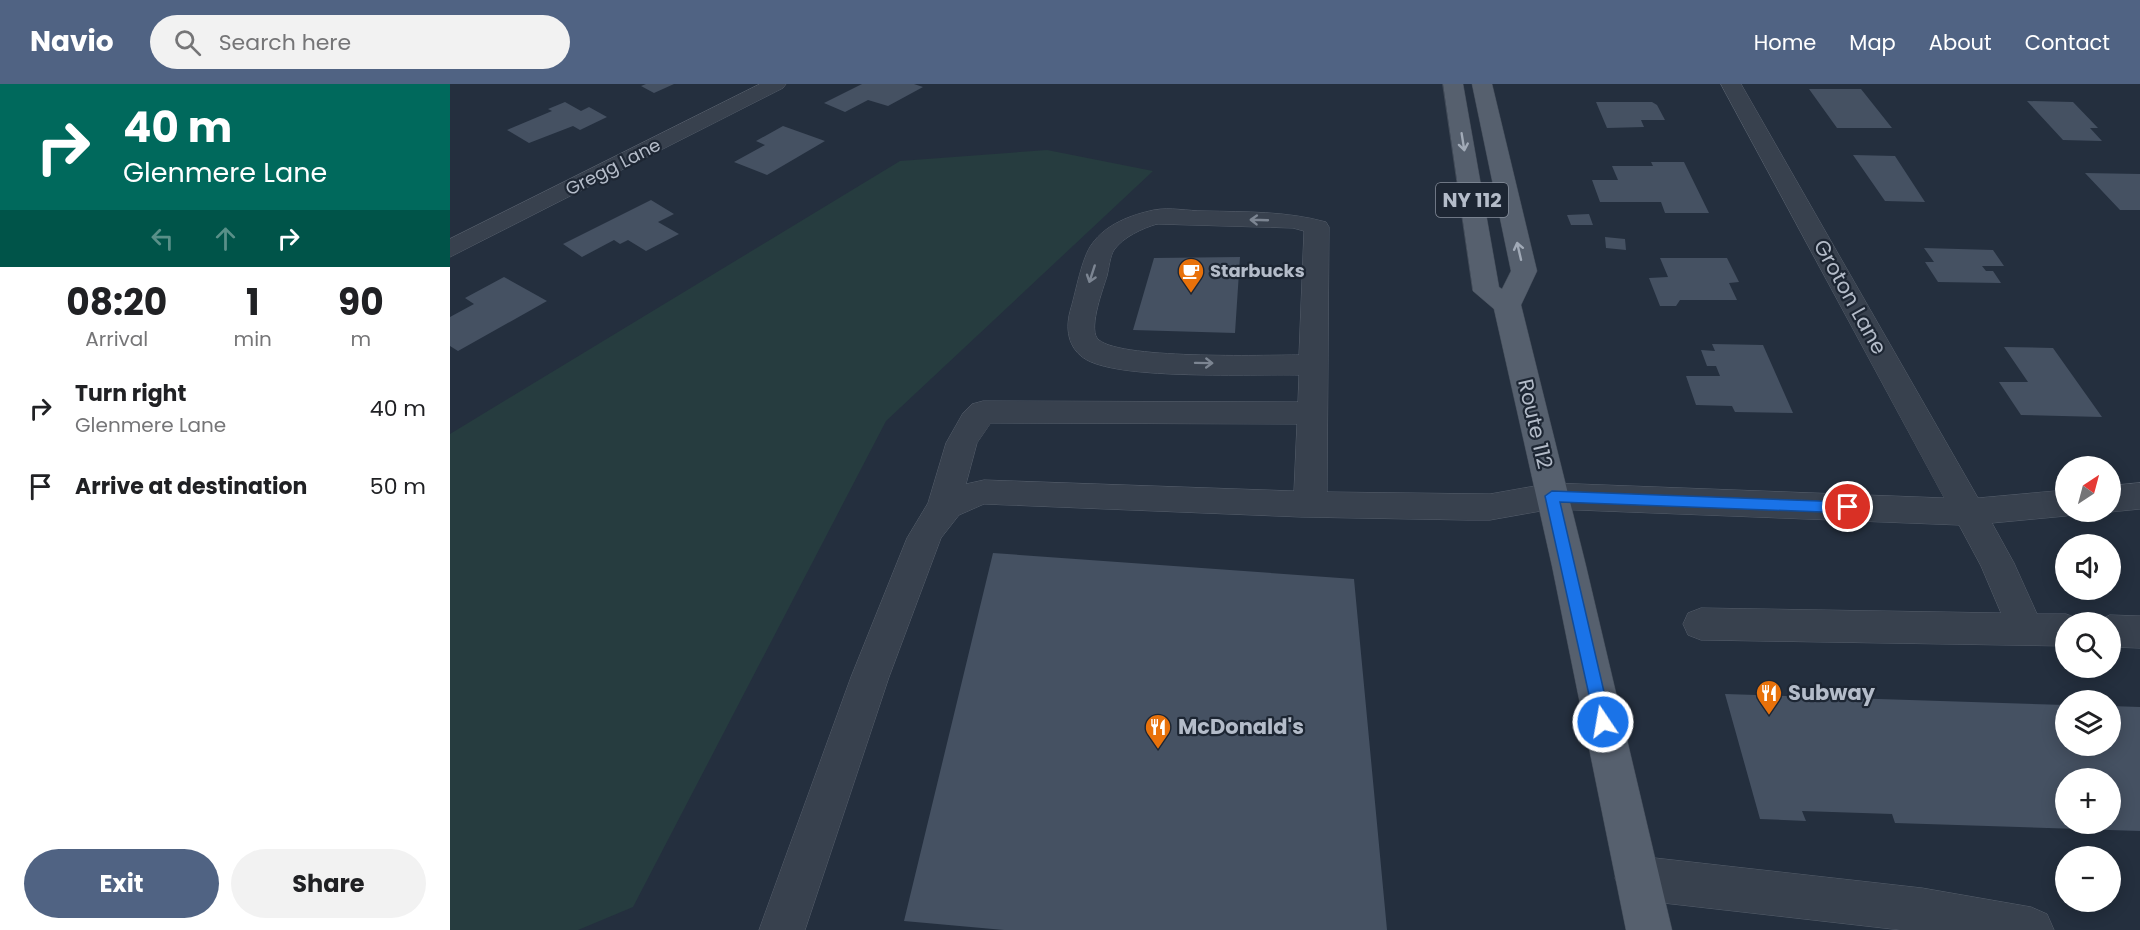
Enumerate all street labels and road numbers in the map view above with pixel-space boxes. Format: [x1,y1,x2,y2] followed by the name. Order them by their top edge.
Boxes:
[561,132,665,201] street label: Gregg Lane
[1436,183,1508,217] road number: NY 112
[1807,234,1894,360] street label: Groton Lane
[1511,376,1560,472] street label: Route 112

